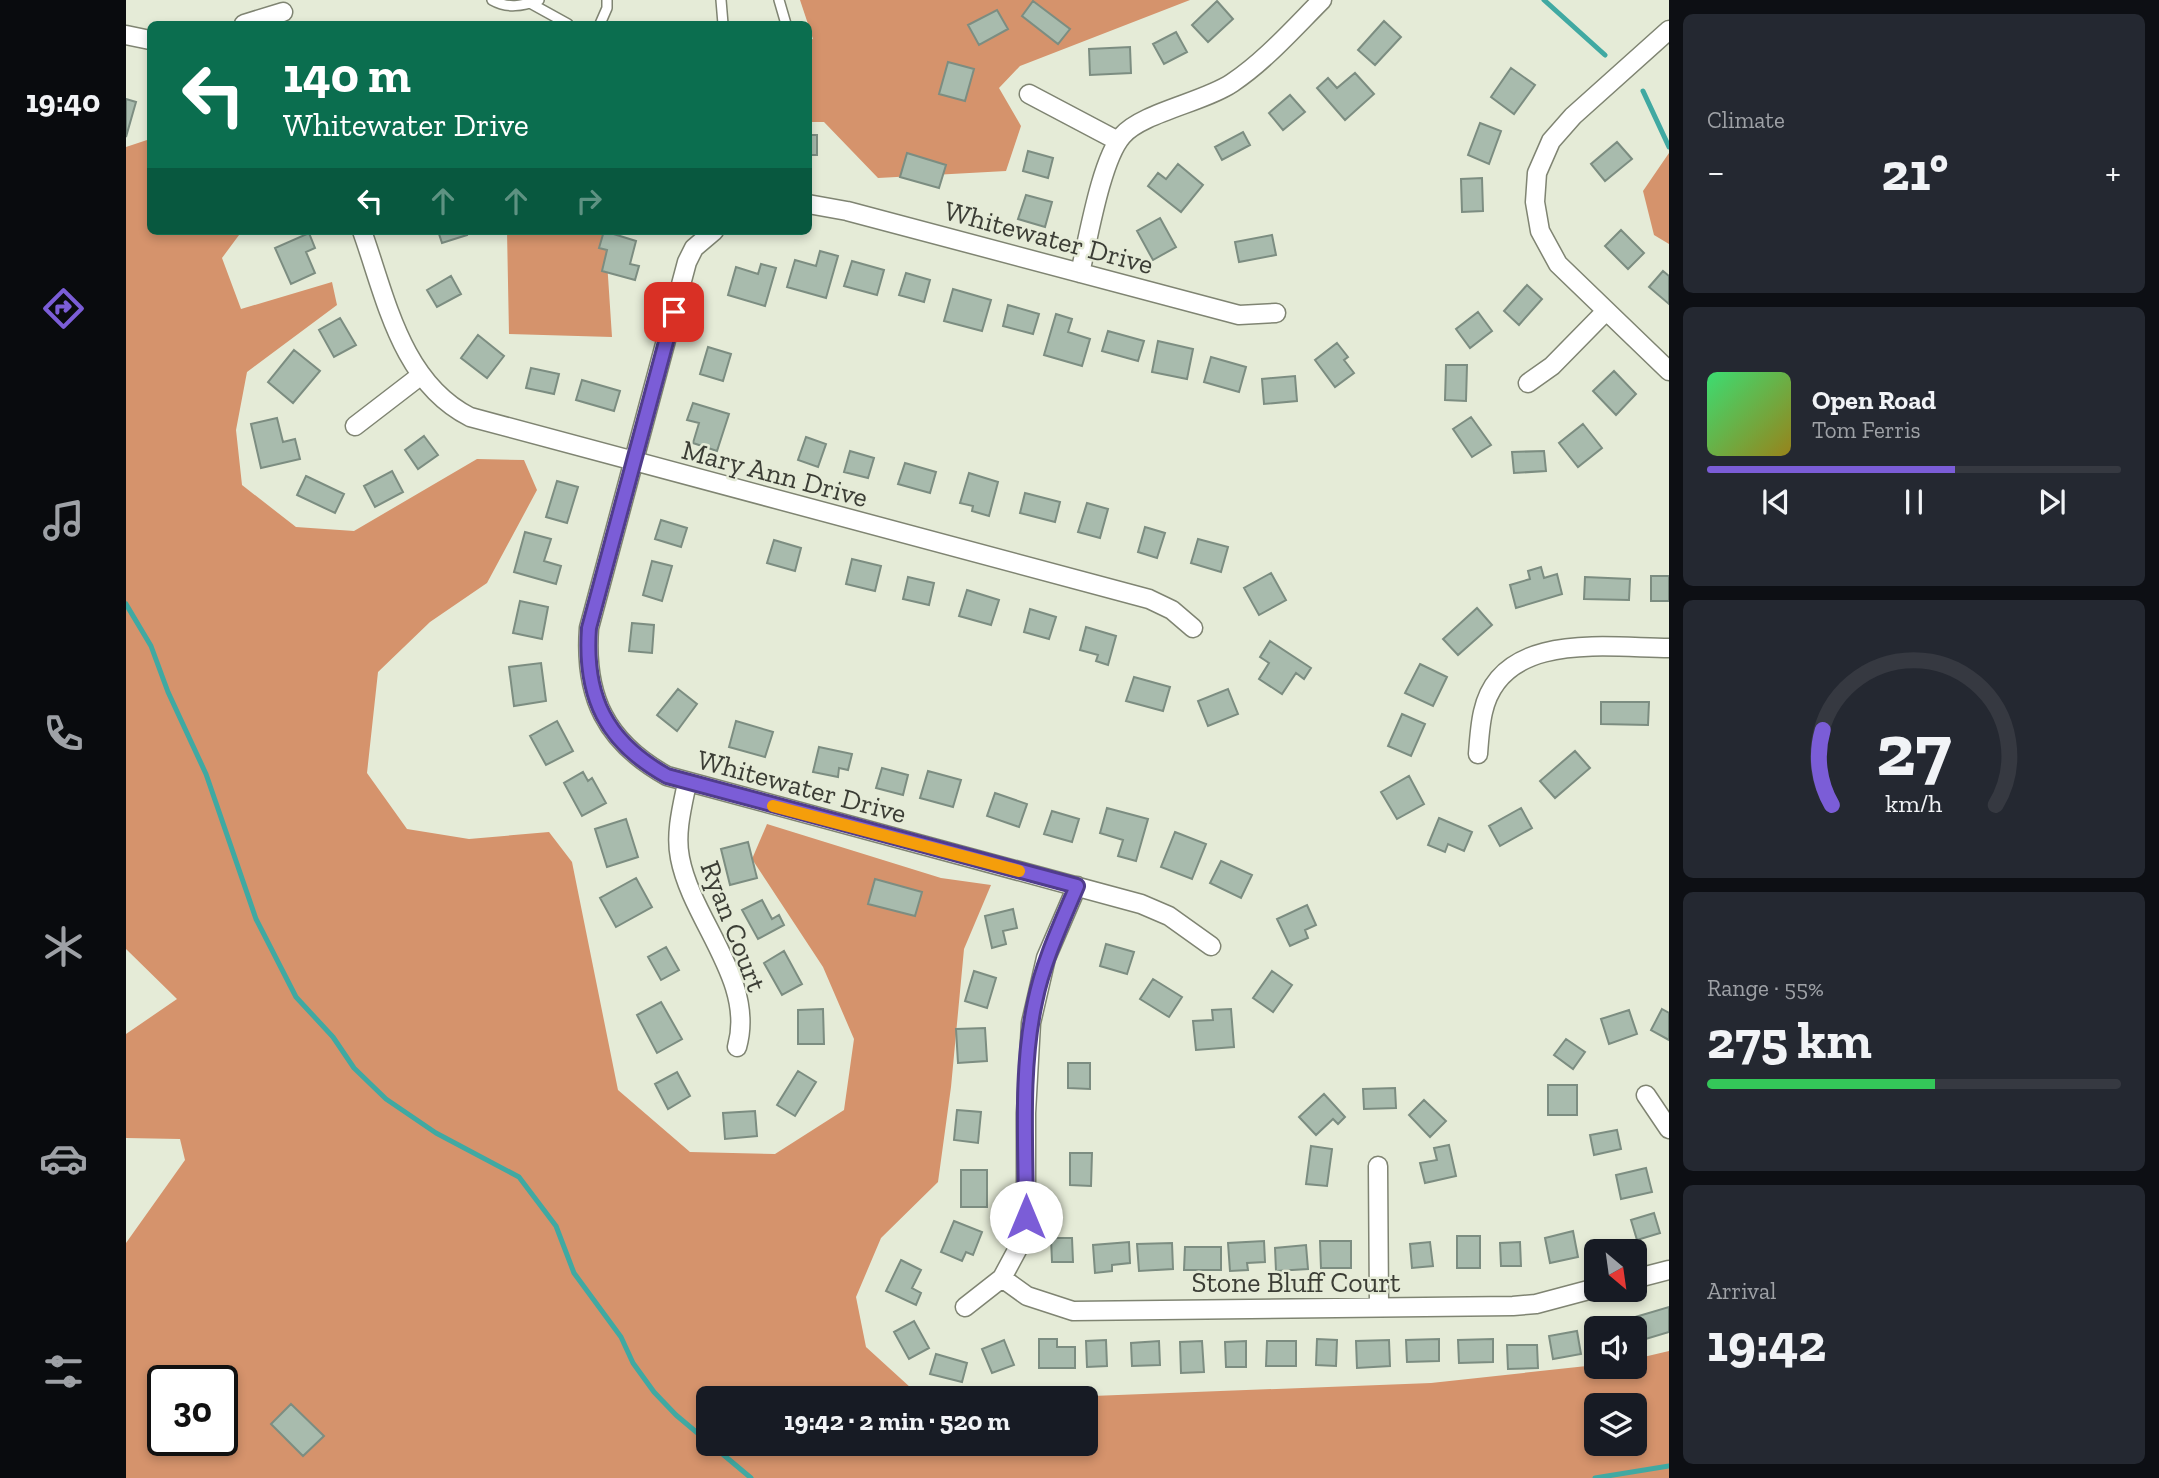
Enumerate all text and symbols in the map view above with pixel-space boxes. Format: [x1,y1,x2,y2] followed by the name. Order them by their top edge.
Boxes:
[283,46,411,105] text: 140 m
[168,49,259,140] icon: left
[26,82,100,120] text: 19:40
[283,106,529,144] text: Whitewater Drive
[1707,106,1785,134] text: Climate
[1881,141,1948,203] text: 21°
[1707,149,1725,195] text: −
[2105,149,2121,195] text: +
[351,182,389,220] icon: left
[424,182,462,220] icon: ahead
[497,182,535,220] icon: ahead
[570,182,608,220] icon: right
[941,194,1157,281] street label: Whitewater Drive
[644,282,704,342] pin
[39,284,88,333] icon: directions
[655,293,693,331] icon: arrive
[1812,384,1936,416] text: Open Road
[1812,416,1921,444] text: Tom Ferris
[678,433,872,514] street label: Mary Ann Drive
[1757,483,1795,521] icon: previous
[1895,483,1933,521] icon: pause
[2033,483,2071,521] icon: next
[39,496,88,545] icon: music
[1876,706,1952,794] text: 27
[39,709,88,758] icon: phone
[694,743,910,830] street label: Whitewater Drive
[1885,788,1943,818] text: km/h
[693,856,774,997] street label: Ryan Court
[39,922,88,971] icon: climate
[1707,974,1824,1002] text: Range · 55%
[1707,1009,1872,1071] text: 275 km
[39,1134,88,1183] icon: car
[989,1180,1063,1254] position arrow
[1584,1239,1647,1302] north arrow
[1584,1239,1647,1456] map controls
[1191,1266,1401,1299] street label: Stone Bluff Court
[1707,1277,1776,1305] text: Arrival
[1707,1312,1826,1374] text: 19:42
[1584,1316,1647,1379] button: sound
[39,1347,88,1396] icon: filters
[147,1365,238,1456] speed limit sign: 30
[1584,1393,1647,1456] button: layers
[784,1405,1010,1437] text: 19:42 · 2 min · 520 m

